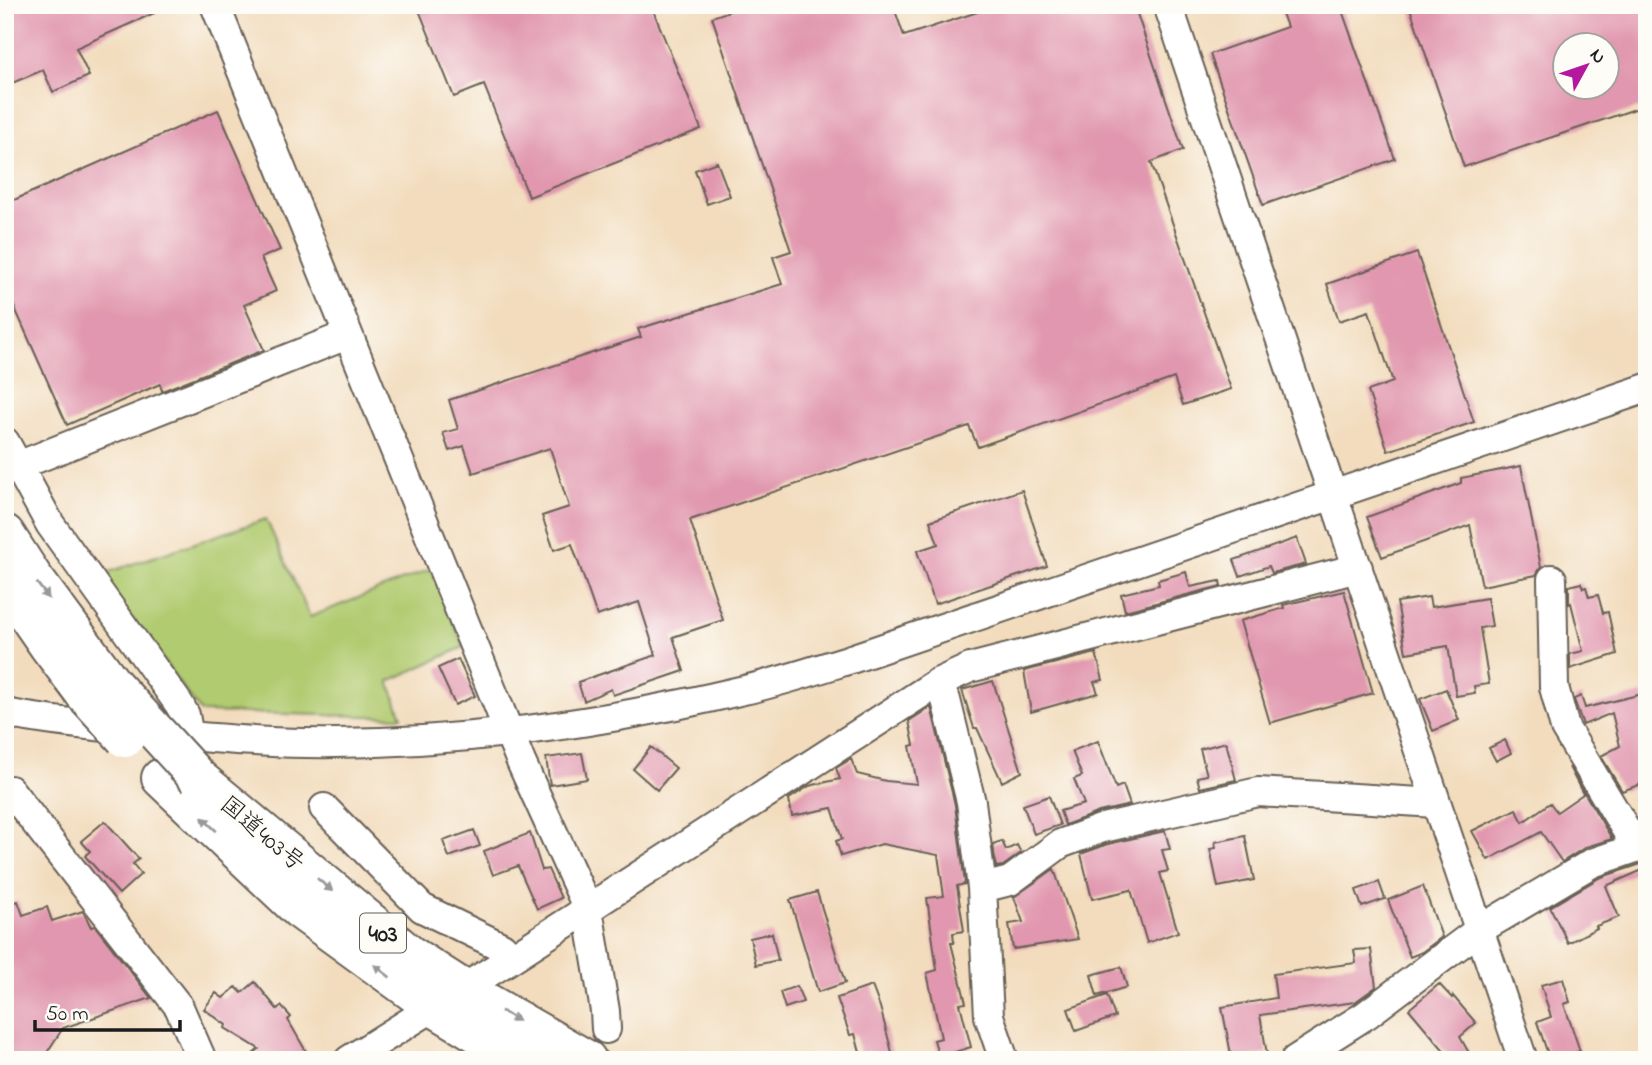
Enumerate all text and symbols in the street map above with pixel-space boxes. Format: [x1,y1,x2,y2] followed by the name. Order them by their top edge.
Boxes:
[1550,32,1620,102] north arrow
[1583,43,1612,70] text: N
[36,581,50,600] one-way arrow
[211,789,312,881] street label: 国道403号
[201,816,218,832] one-way arrow
[317,877,334,892] one-way arrow
[360,914,406,952] road number: 403
[373,964,391,978] one-way arrow
[35,988,180,1032] scale bar
[46,1000,89,1030] text: 50 m
[501,1010,520,1022] one-way arrow

